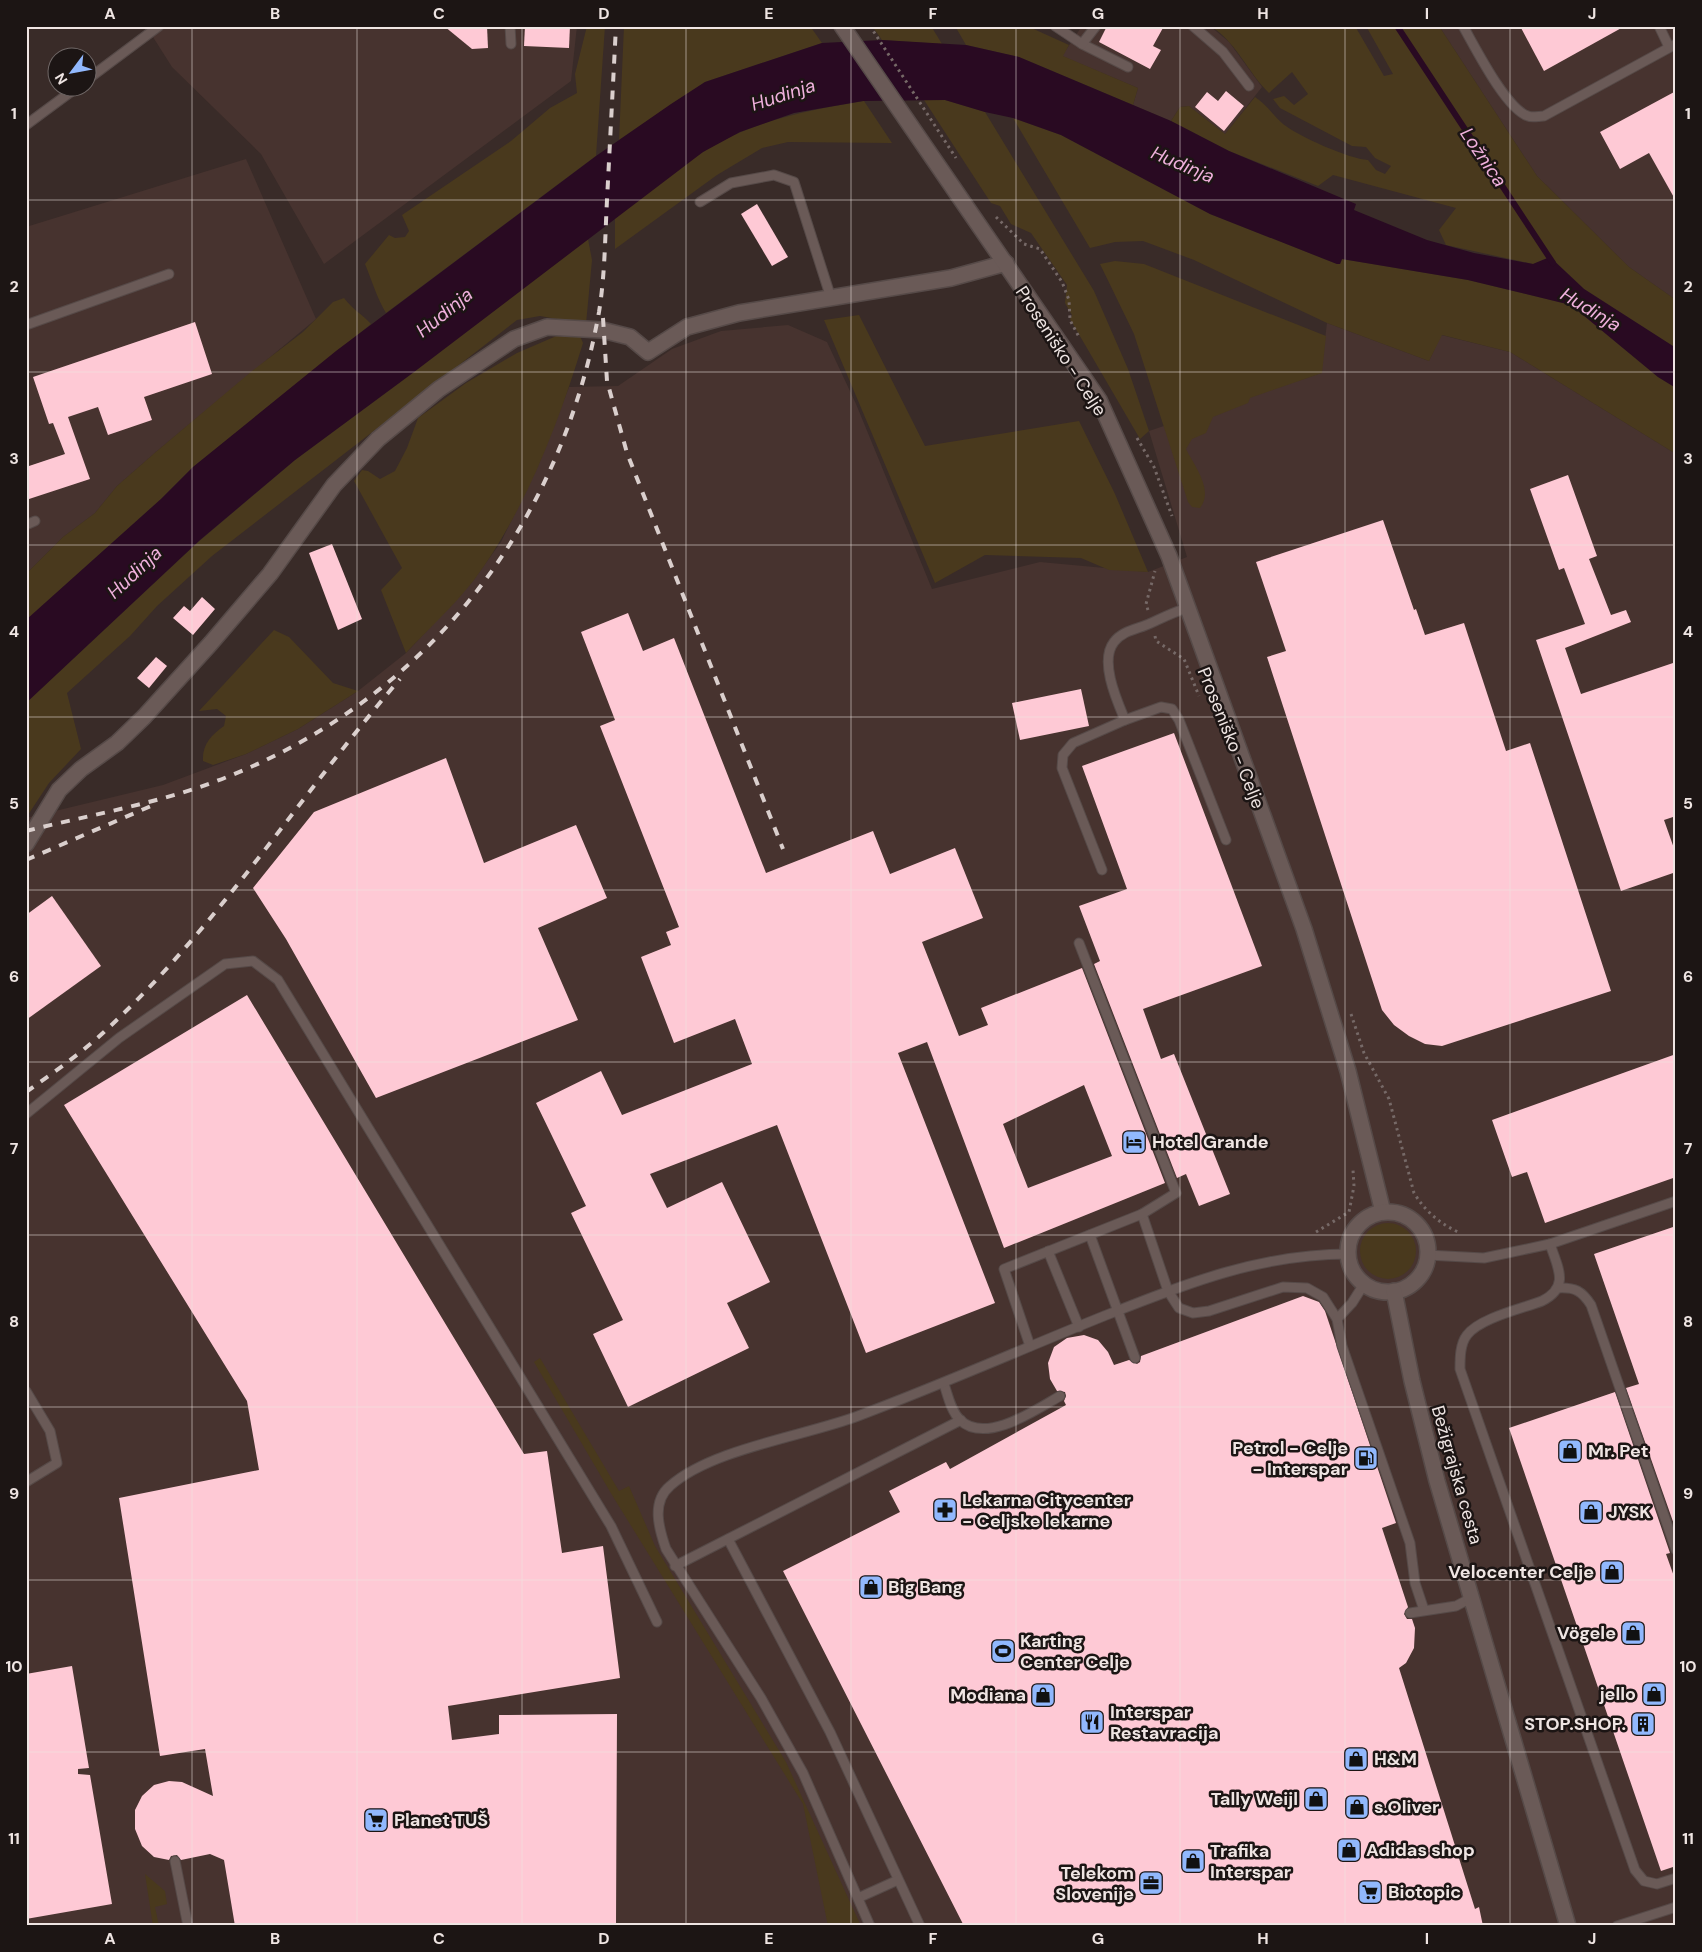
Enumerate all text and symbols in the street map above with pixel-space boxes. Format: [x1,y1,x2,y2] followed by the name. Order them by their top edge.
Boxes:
[104,3,116,24] text: A
[270,3,280,24] text: B
[433,3,445,24] text: C
[598,3,610,24] text: D
[764,3,774,24] text: E
[929,3,938,24] text: F
[1092,3,1104,24] text: G
[1257,3,1269,24] text: H
[1425,3,1429,24] text: I
[1588,3,1596,24] text: J
[48,48,98,98] north arrow
[51,70,71,88] text: N
[748,72,819,117] water label: Hudinja
[11,103,17,124] text: 1
[1685,103,1691,124] text: 1
[1455,123,1513,192] water label: Ložnica
[1147,140,1218,189] water label: Hudinja
[9,276,19,297] text: 2
[1683,276,1693,297] text: 2
[1010,281,1112,421] street label: Proseniško - Celje
[411,282,478,343] water label: Hudinja
[1556,282,1626,337] water label: Hudinja
[9,448,19,469] text: 3
[1683,448,1693,469] text: 3
[102,541,167,604] water label: Hudinja
[9,621,19,642] text: 4
[1683,621,1693,642] text: 4
[1192,664,1270,812] street label: Proseniško - Celje
[9,793,19,814] text: 5
[1683,793,1693,814] text: 5
[9,966,19,987] text: 6
[1683,966,1693,987] text: 6
[1121,1129,1147,1155] hotel icon: Hotel Grande
[1152,1130,1269,1154] place label: Hotel Grande
[10,1138,19,1159] text: 7
[1684,1138,1693,1159] text: 7
[9,1311,19,1332] text: 8
[1683,1311,1693,1332] text: 8
[1426,1403,1488,1547] street label: Bežigrajska cesta
[1232,1436,1348,1481] place label: Petrol - Celje - Interspar
[1557,1438,1583,1464] shop icon: Mr. Pet
[1588,1439,1648,1463] place label: Mr. Pet
[1353,1445,1379,1471] fuel station icon: Petrol - Celje - Interspar
[9,1483,19,1504] text: 9
[1683,1483,1693,1504] text: 9
[962,1488,1131,1533] place label: Lekarna Citycenter - Celjske lekarne
[932,1497,958,1523] pharmacy icon: Lekarna Citycenter - Celjske lekarne
[1578,1499,1604,1525] shop icon: JYSK
[1608,1500,1651,1524] place label: JYSK
[1599,1559,1625,1585] shop icon: Velocenter Celje
[1448,1560,1594,1584] place label: Velocenter Celje
[858,1574,884,1600] shop icon: Big Bang
[888,1575,963,1599] place label: Big Bang
[1620,1620,1646,1646] shop icon: Vögele
[1557,1621,1616,1645] place label: Vögele
[1020,1629,1130,1674] place label: Karting Center Celje
[990,1638,1016,1664] sports icon: Karting Center Celje
[5,1656,23,1677] text: 10
[1679,1656,1697,1677] text: 10
[1641,1681,1667,1707] shop icon: jello
[1030,1682,1056,1708] shop icon: Modiana
[1599,1682,1636,1706] place label: jello
[950,1683,1026,1707] place label: Modiana
[1110,1700,1218,1745] place label: Interspar Restavracija
[1079,1709,1105,1735] restaurant icon: Interspar Restavracija
[1630,1711,1656,1737] building icon: STOP.SHOP.
[1524,1712,1626,1736] place label: STOP.SHOP.
[1343,1746,1369,1772] shop icon: H&M
[1374,1747,1417,1771] place label: H&M
[1303,1786,1329,1812] shop icon: Tally Weijl
[1211,1787,1298,1811] place label: Tally Weijl
[1344,1794,1370,1820] shop icon: s.Oliver
[1374,1795,1439,1819] place label: s.Oliver
[363,1807,389,1833] supermarket icon: Planet TUŠ
[394,1808,488,1832] place label: Planet TUŠ
[8,1828,20,1849] text: 11
[1682,1828,1694,1849] text: 11
[1336,1837,1362,1863] shop icon: Adidas shop
[1366,1838,1475,1862] place label: Adidas shop
[1210,1839,1291,1884] place label: Trafika Interspar
[1180,1848,1206,1874] shop icon: Trafika Interspar
[1055,1861,1134,1906] place label: Telekom Slovenije
[1138,1870,1164,1896] office icon: Telekom Slovenije
[1357,1879,1383,1905] supermarket icon: Biotopic
[1388,1880,1461,1904] place label: Biotopic
[104,1928,116,1949] text: A
[270,1928,280,1949] text: B
[433,1928,445,1949] text: C
[598,1928,610,1949] text: D
[764,1928,774,1949] text: E
[929,1928,938,1949] text: F
[1092,1928,1104,1949] text: G
[1257,1928,1269,1949] text: H
[1425,1928,1429,1949] text: I
[1588,1928,1596,1949] text: J

